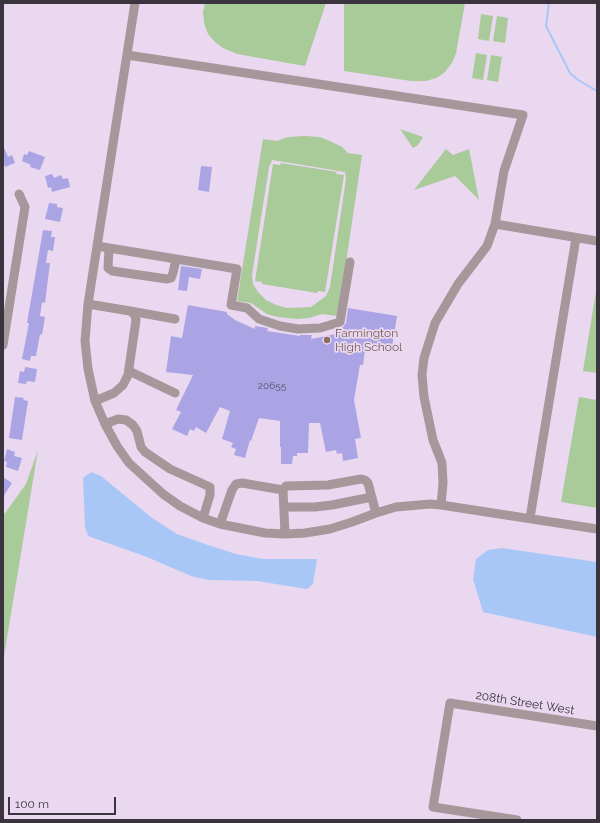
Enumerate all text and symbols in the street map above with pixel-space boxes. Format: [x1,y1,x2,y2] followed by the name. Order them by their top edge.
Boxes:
[335,326,402,354] place label: Farmington High School
[322,335,332,345] marker: Farmington High School
[258,380,286,392] house number: 20655
[475,688,575,718] street label: 208th Street West
[10,789,118,815] scale bar
[15,797,49,811] text: 100 m

